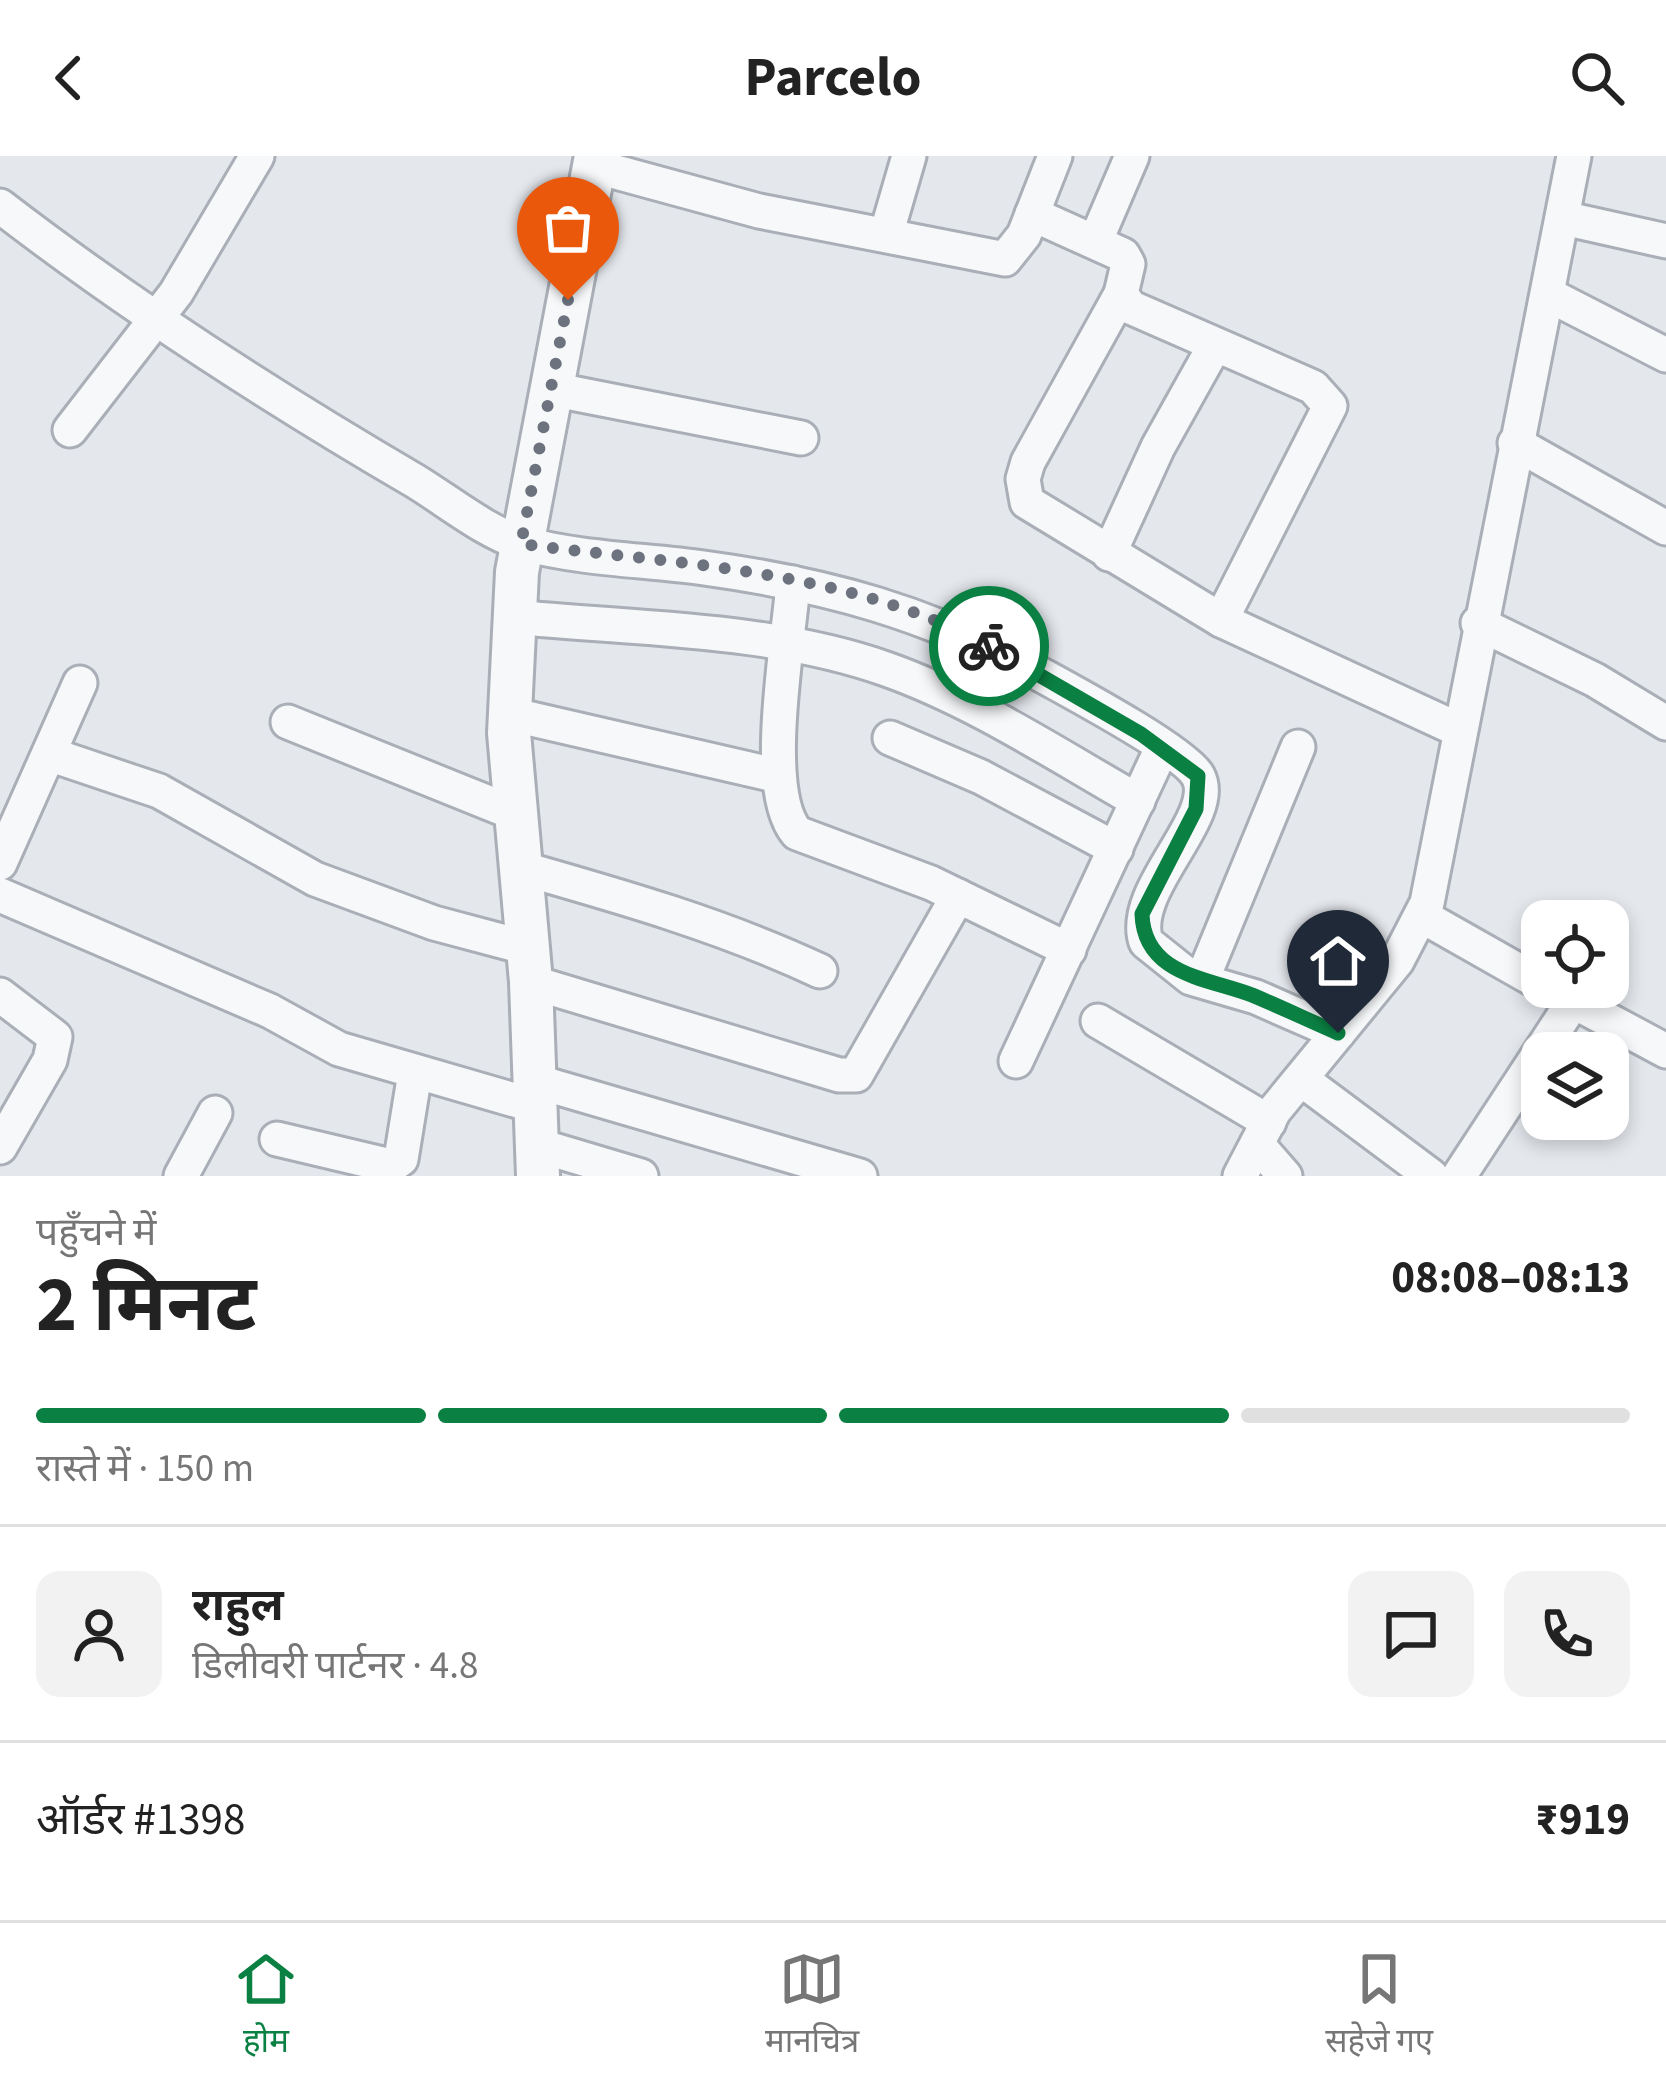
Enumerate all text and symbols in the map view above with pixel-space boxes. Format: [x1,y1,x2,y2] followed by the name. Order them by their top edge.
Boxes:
[745,40,921,117] text: Parcelo
[36,45,102,111] icon: back
[1564,45,1630,111] icon: search
[517,177,619,300] pin
[535,195,601,261] icon: bag
[929,586,1049,706] courier
[956,613,1022,679] icon: bike
[1521,900,1629,1140] map controls
[1521,900,1629,1008] button: locate
[1287,910,1389,1033] pin
[1305,928,1371,994] icon: home
[1521,1032,1629,1140] button: layers
[36,1205,156,1261] text: पहुँचने में
[1391,1246,1630,1310] text: 08:08–08:13
[36,1250,257,1361] text: 2 मिनट
[36,1441,254,1497] text: रास्ते में · 150 m
[36,1571,162,1697] button: person
[1348,1571,1474,1697] button: chat
[1504,1571,1630,1697] button: phone
[192,1574,284,1638] text: राहुल
[192,1638,478,1694] text: डिलीवरी पार्टनर · 4.8
[36,1788,245,1852] text: ऑर्डर #1398
[1535,1788,1630,1852] text: ₹919
[233,1946,299,2065] tab: होम
[765,1946,859,2065] tab: मानचित्र
[1325,1946,1433,2065] tab: सहेजे गए

